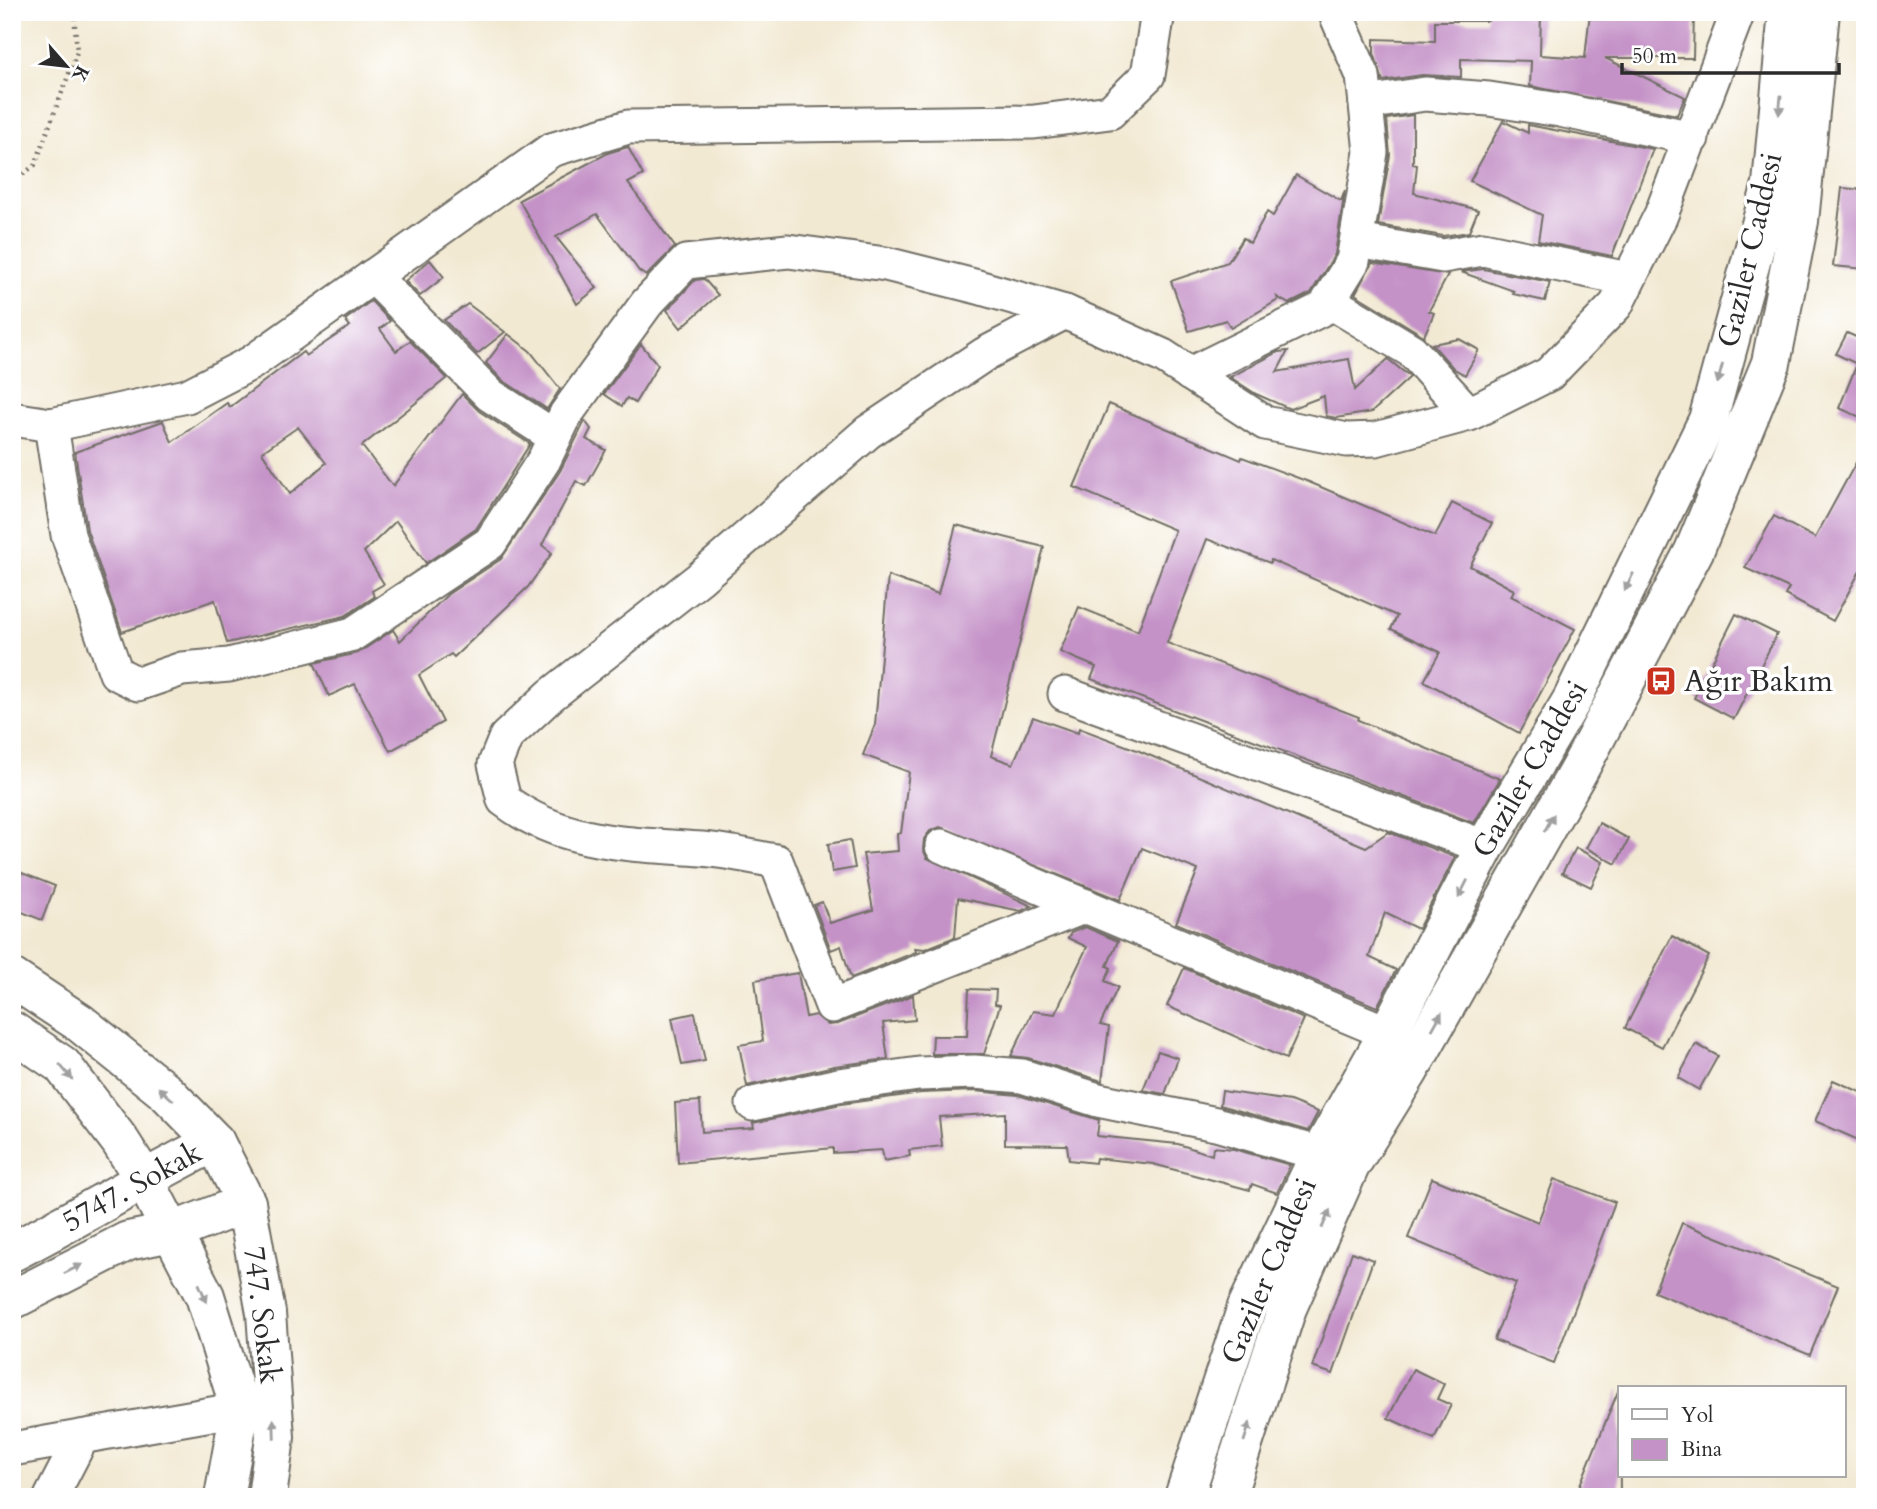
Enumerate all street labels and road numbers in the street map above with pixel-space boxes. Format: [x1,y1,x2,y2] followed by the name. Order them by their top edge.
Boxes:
[1708,149,1792,351] street label: Gaziler Caddesi
[1463,673,1597,865] street label: Gaziler Caddesi
[55,1132,209,1242] street label: 5747. Sokak
[1211,1172,1327,1370] street label: Gaziler Caddesi
[233,1244,291,1386] street label: 747. Sokak

